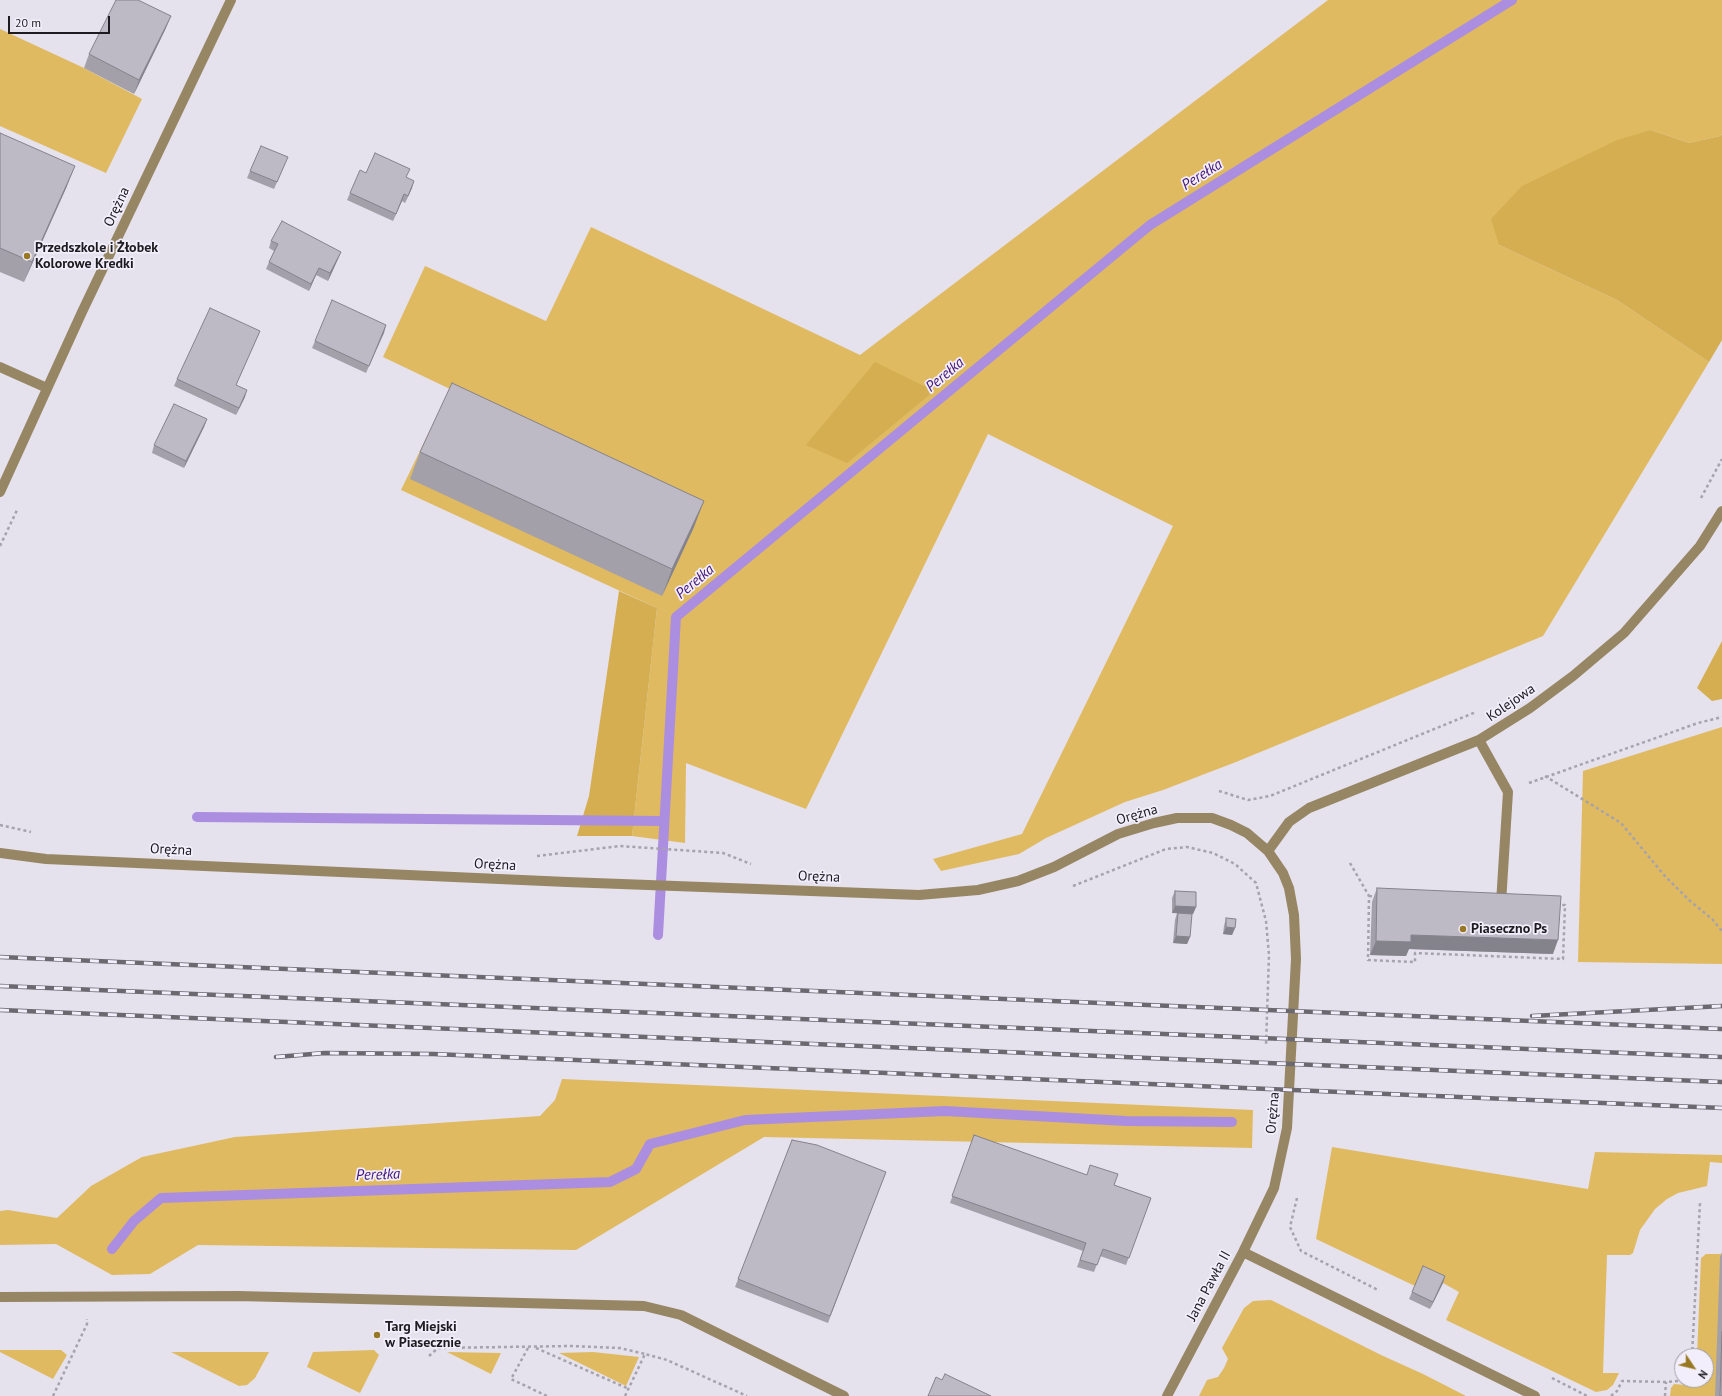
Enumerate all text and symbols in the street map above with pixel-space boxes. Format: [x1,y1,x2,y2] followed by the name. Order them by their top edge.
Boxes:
[10,8,112,34] scale bar
[15,15,41,30] text: 20 m
[1178,156,1226,194] water label: Perełka
[100,184,134,230] street label: Orężna
[35,240,158,272] place label: Przedszkole i Żłobek Kolorowe Kredki
[22,251,32,261] marker: Przedszkole i Żłobek Kolorowe Kredki
[922,354,968,396] water label: Perełka
[672,561,718,603] water label: Perełka
[1484,681,1538,725] street label: Kolejowa
[1114,801,1160,829] street label: Orężna
[150,841,192,859] street label: Orężna
[474,856,516,874] street label: Orężna
[798,868,840,886] street label: Orężna
[1471,921,1547,937] place label: Piaseczno Ps
[1458,924,1468,934] marker: Piaseczno Ps
[1263,1091,1283,1135] street label: Orężna
[355,1165,401,1185] water label: Perełka
[1184,1248,1234,1324] street label: Jana Pawła II
[385,1319,461,1352] place label: Targ Miejski w Piasecznie
[372,1330,382,1340] marker: Targ Miejski w Piasecznie
[1674,1348,1714,1388] north arrow
[1695,1367,1711,1381] text: N

